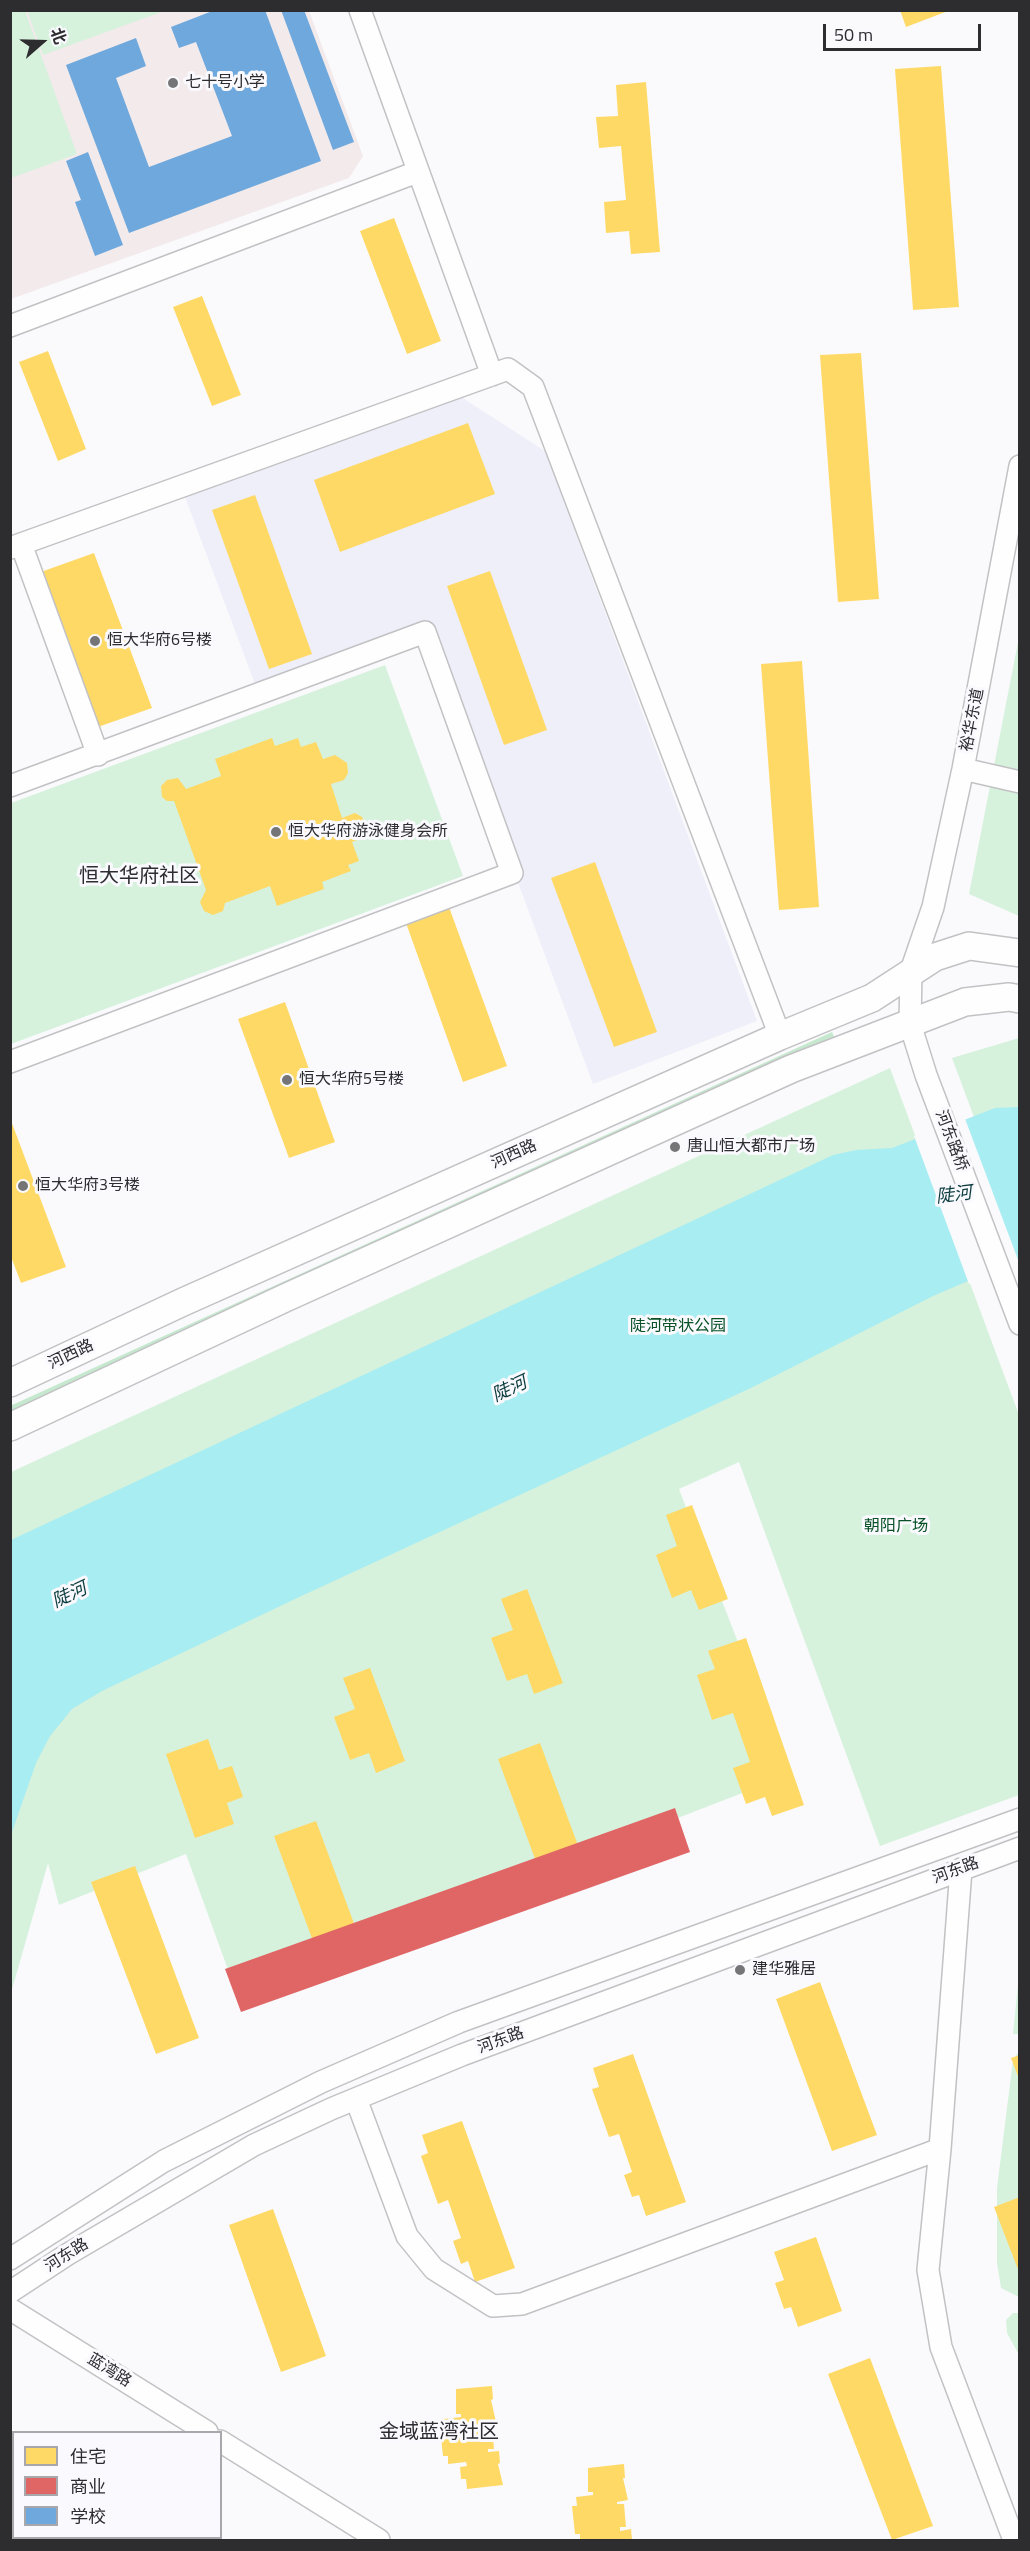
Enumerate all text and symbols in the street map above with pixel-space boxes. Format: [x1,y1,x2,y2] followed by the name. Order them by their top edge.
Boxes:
[12,12,72,72] north arrow
[826,12,984,50] scale bar
[834,21,873,48] text: 50 m
[45,24,73,47] text: 北
[185,73,265,93] place label: 七十号小学
[166,76,180,90] marker: 七十号小学
[107,631,212,651] place label: 恒大华府6号楼
[88,634,102,648] marker: 恒大华府6号楼
[957,687,989,753] street label: 裕华东道
[288,822,448,842] place label: 恒大华府游泳健身会所
[269,825,283,839] marker: 恒大华府游泳健身会所
[79,865,199,889] district label: 恒大华府社区
[299,1070,404,1090] place label: 恒大华府5号楼
[280,1073,294,1087] marker: 恒大华府5号楼
[931,1108,971,1174] street label: 河东路桥
[488,1136,540,1174] street label: 河西路
[687,1137,815,1157] place label: 唐山恒大都市广场
[668,1140,682,1154] marker: 唐山恒大都市广场
[35,1176,140,1196] place label: 恒大华府3号楼
[16,1179,30,1193] marker: 恒大华府3号楼
[935,1183,973,1209] water label: 陡河
[630,1317,726,1337] park label: 陡河带状公园
[45,1336,97,1374] street label: 河西路
[489,1373,531,1407] water label: 陡河
[864,1517,928,1537] park label: 朝阳广场
[49,1579,91,1613] water label: 陡河
[930,1854,982,1888] street label: 河东路
[752,1960,816,1980] place label: 建华雅居
[733,1963,747,1977] marker: 建华雅居
[475,2024,527,2058] street label: 河东路
[42,2235,92,2277] street label: 河东路
[84,2350,134,2392] street label: 蓝湾路
[379,2421,499,2445] district label: 金域蓝湾社区
[12,2431,222,2539] legend
[70,2443,106,2470] text: 住宅
[70,2473,106,2500] text: 商业
[70,2503,106,2530] text: 学校

